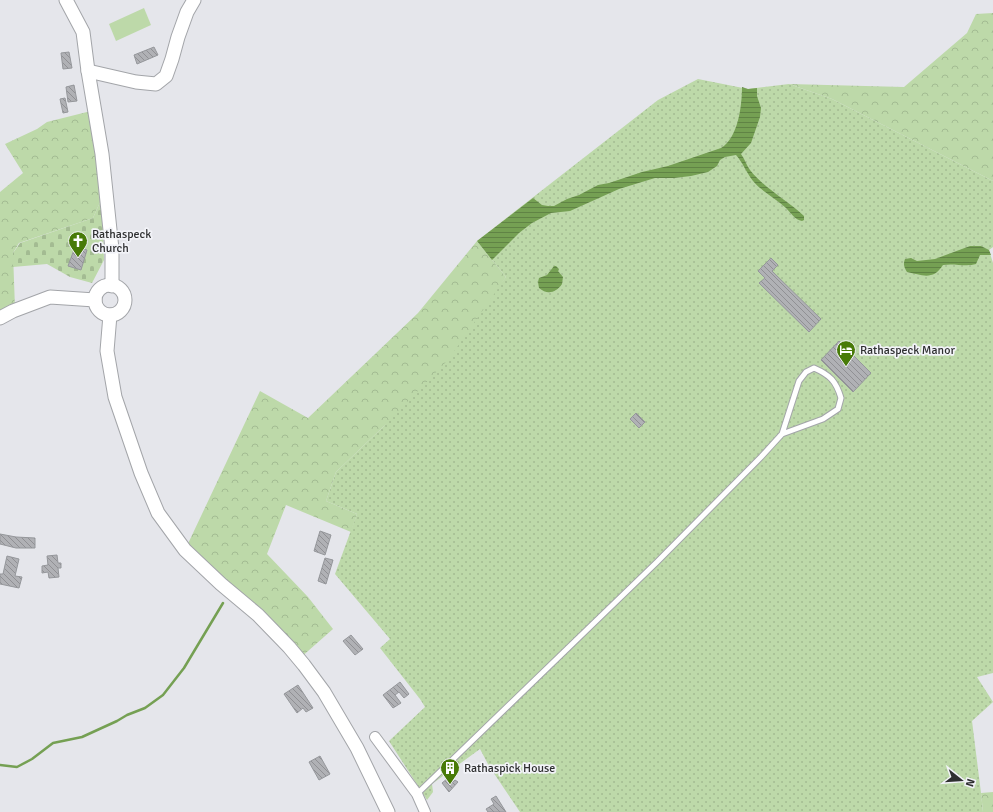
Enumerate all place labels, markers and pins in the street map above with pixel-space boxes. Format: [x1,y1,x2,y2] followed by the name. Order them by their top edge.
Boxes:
[92,227,151,256] place label: Rathaspeck Church
[67,230,89,258] church icon: Rathaspeck Church
[835,339,857,367] hotel icon: Rathaspeck Manor
[860,343,955,358] place label: Rathaspeck Manor
[439,757,461,785] building icon: Rathaspick House
[464,761,555,776] place label: Rathaspick House

